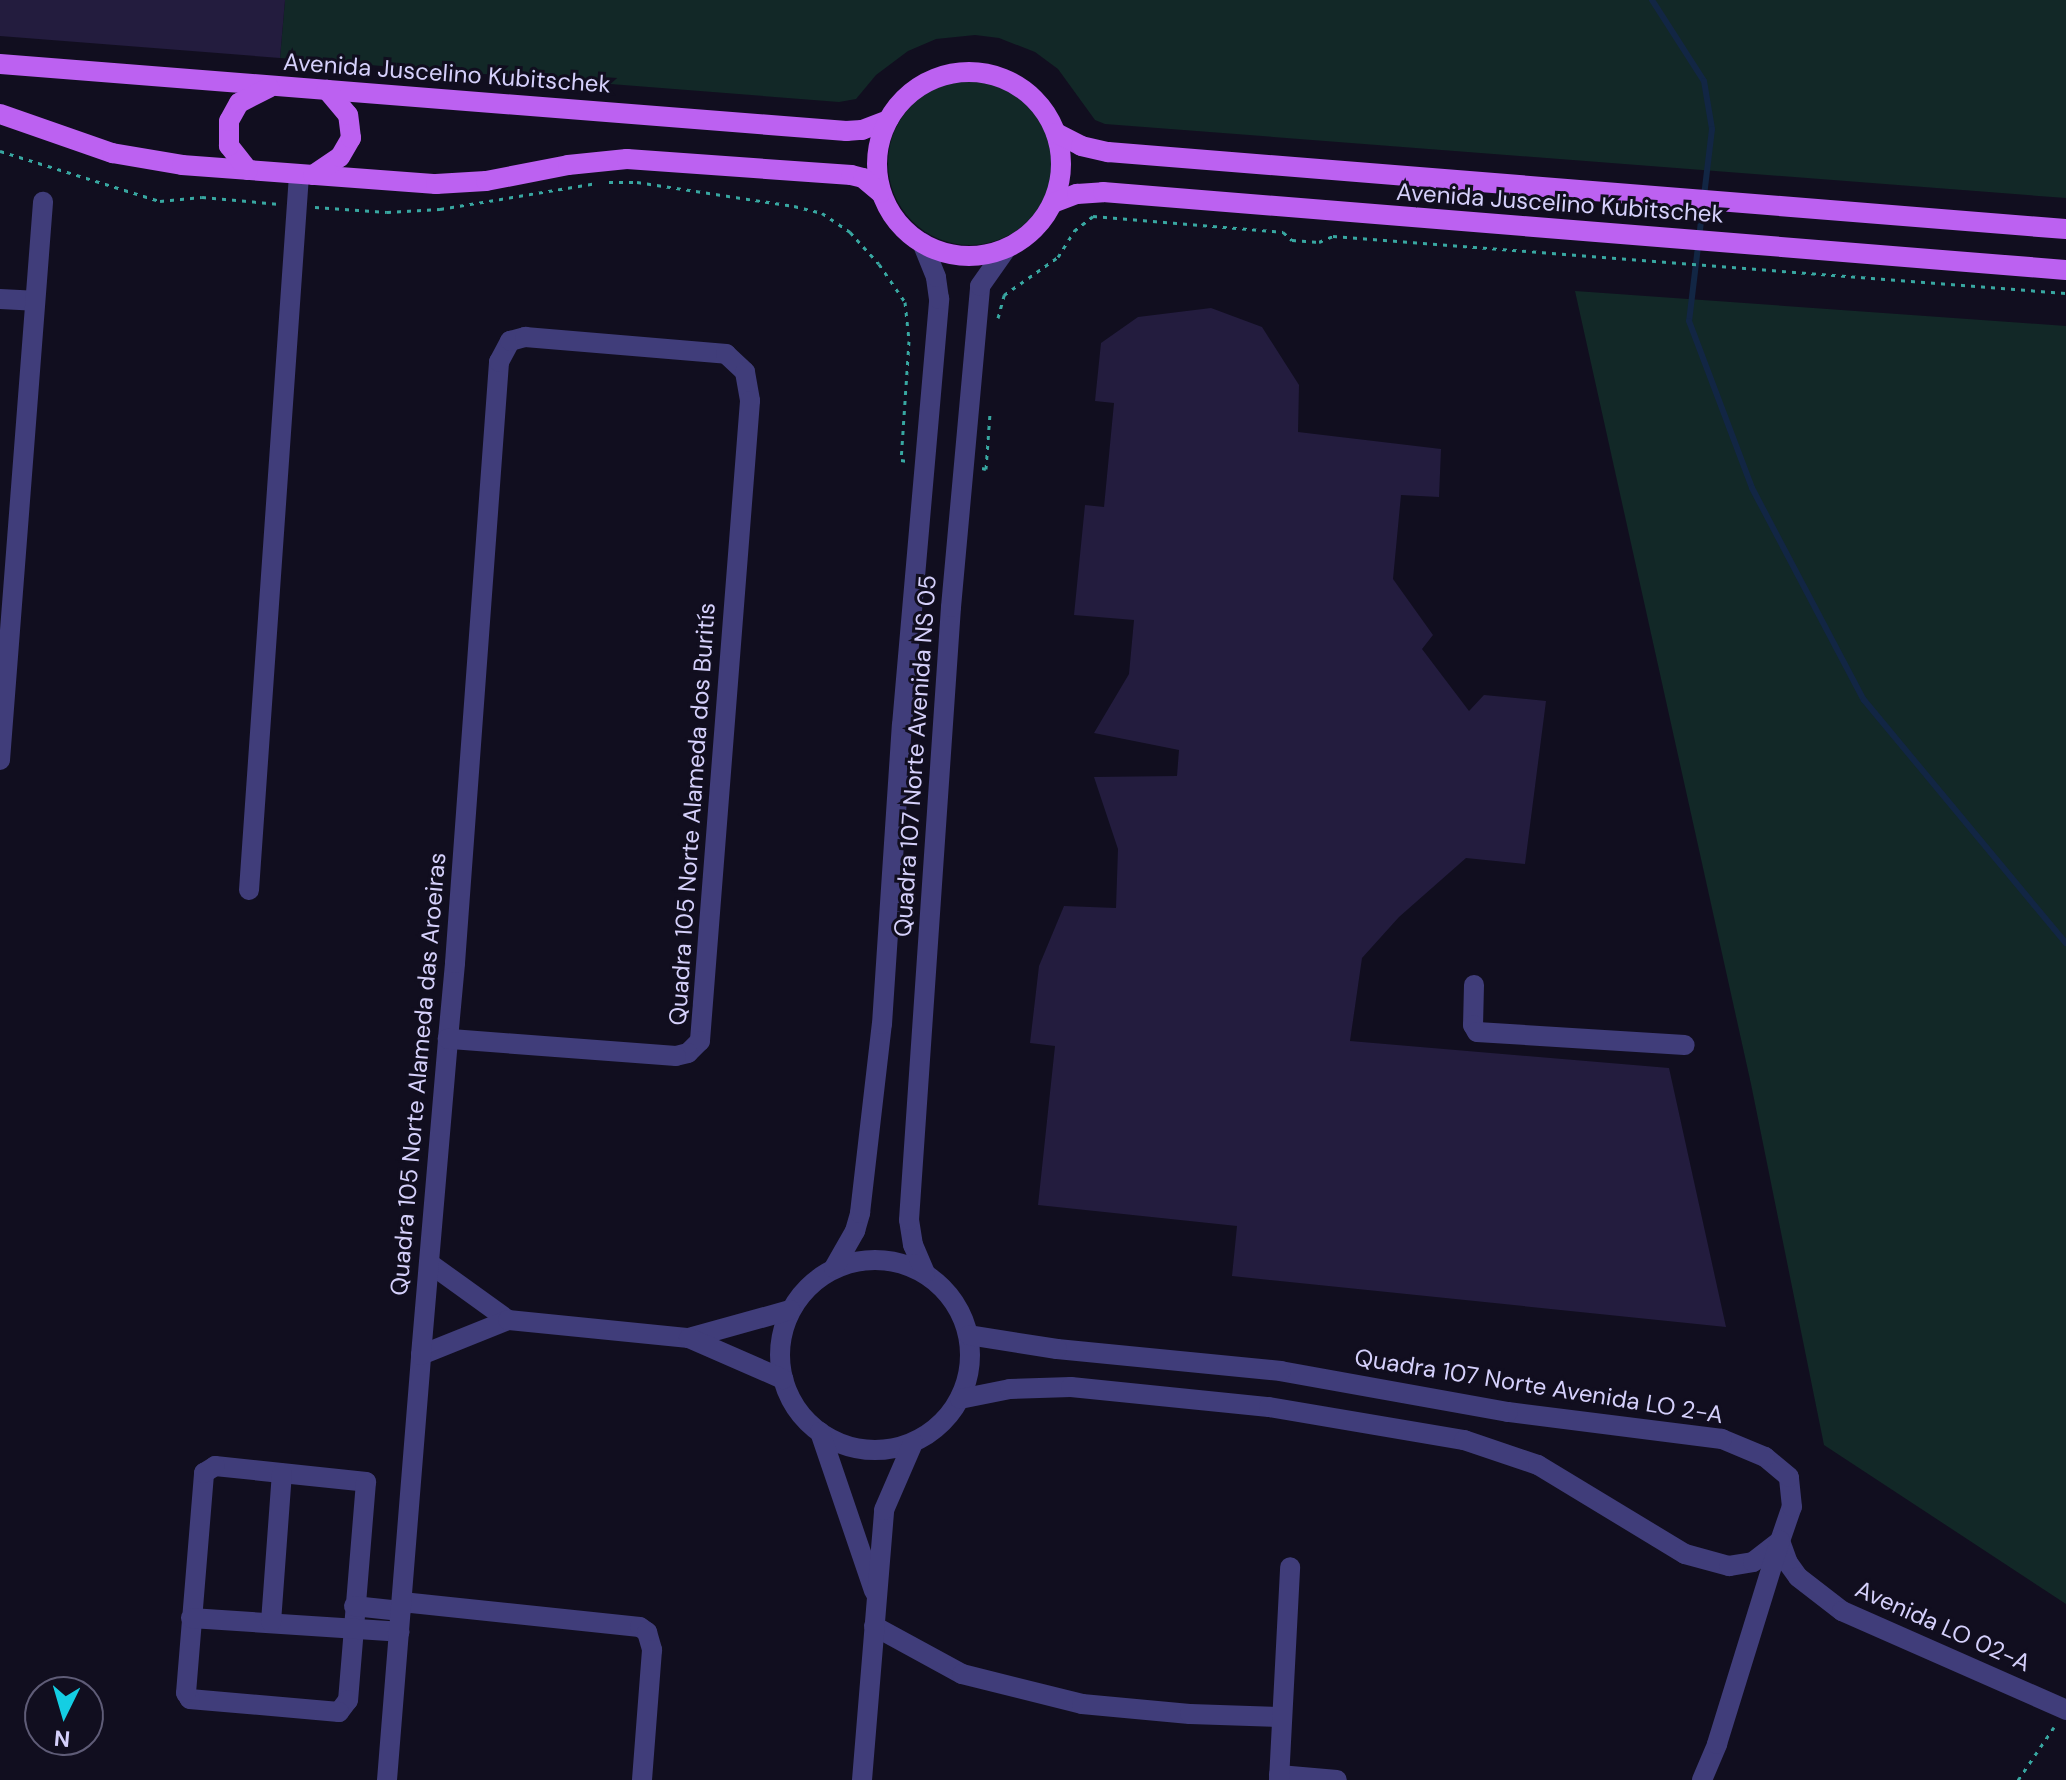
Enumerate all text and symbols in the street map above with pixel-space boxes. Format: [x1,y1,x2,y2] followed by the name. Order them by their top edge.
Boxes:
[282,47,612,99] street label: Avenida Juscelino Kubitschek
[1395,177,1725,229] street label: Avenida Juscelino Kubitschek
[888,574,942,938] street label: Quadra 107 Norte Avenida NS 05
[663,602,721,1026] street label: Quadra 105 Norte Alameda dos Buritís
[384,851,452,1297] street label: Quadra 105 Norte Alameda das Aroeiras
[1353,1343,1725,1429] street label: Quadra 107 Norte Avenida LO 2-A
[1851,1574,2035,1678] street label: Avenida LO 02-A
[24,1676,104,1756] north arrow
[53,1723,71,1754] text: N

